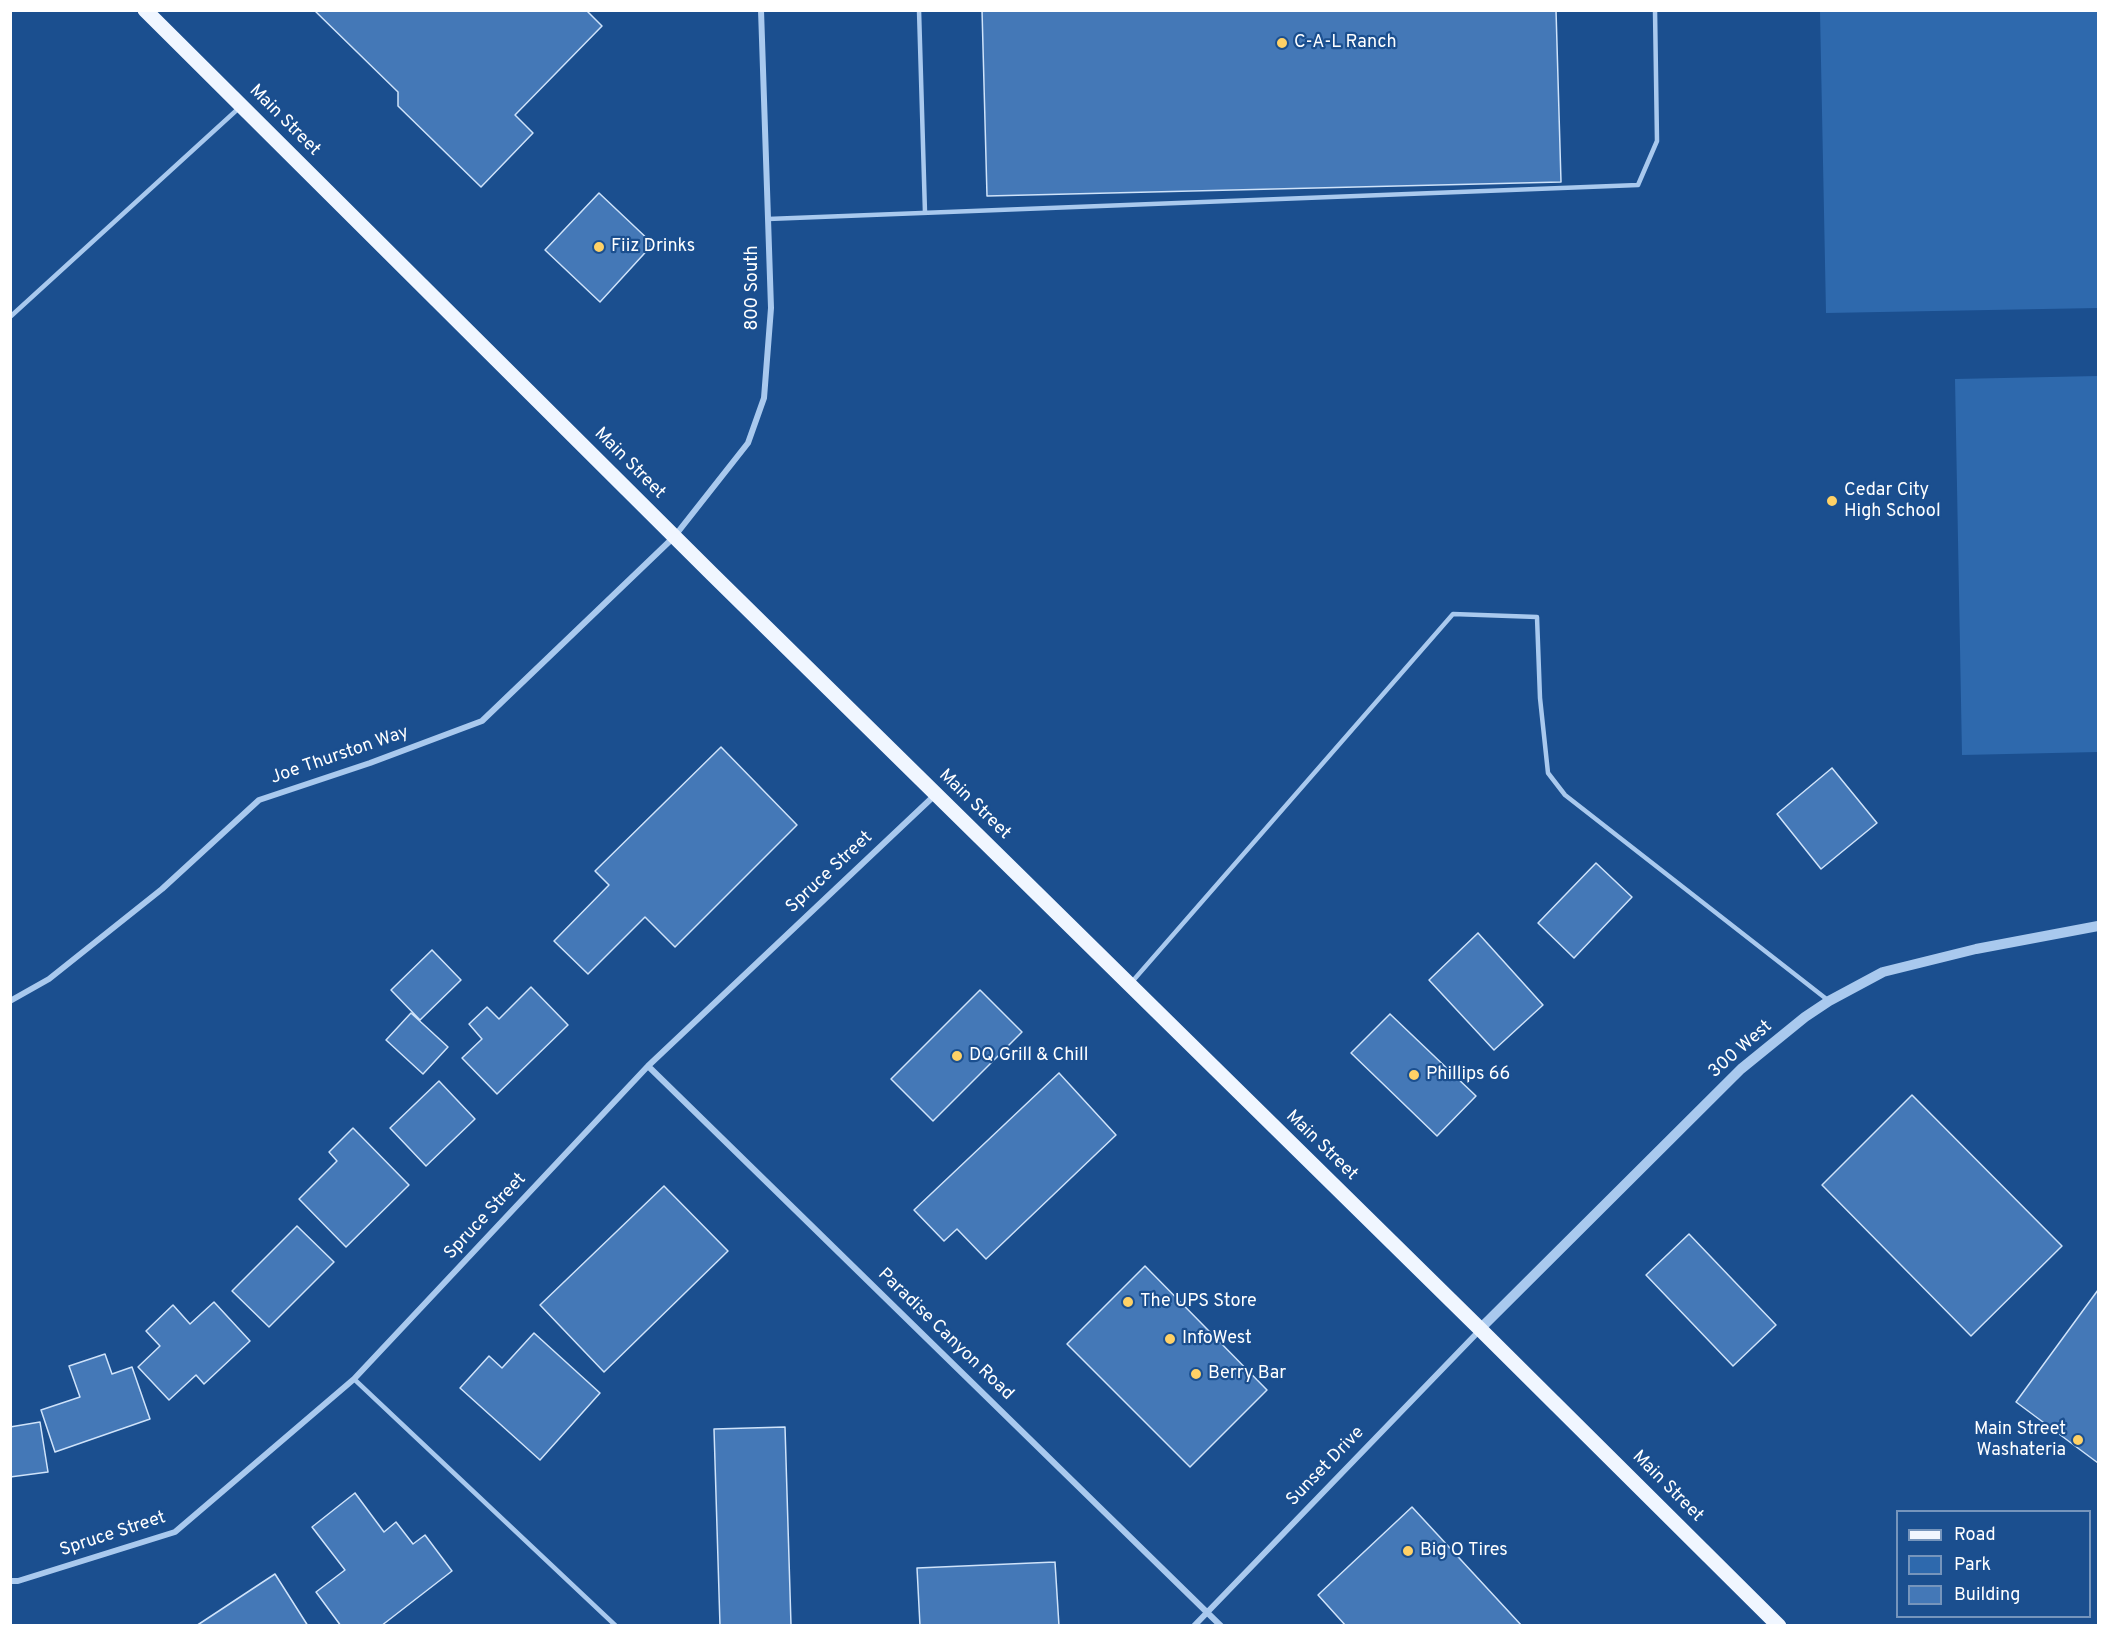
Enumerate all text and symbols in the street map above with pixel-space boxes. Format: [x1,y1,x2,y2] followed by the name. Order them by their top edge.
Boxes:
[1294,32,1397,54] place label: C-A-L Ranch
[1275,36,1289,50] marker: C-A-L Ranch
[244,81,324,161] street label: Main Street
[611,236,695,258] place label: Fiiz Drinks
[592,240,606,254] marker: Fiiz Drinks
[742,245,764,331] street label: 800 South
[589,424,669,504] street label: Main Street
[1844,480,1941,522] place label: Cedar City High School
[1825,494,1839,508] marker: Cedar City High School
[268,722,412,790] street label: Joe Thurston Way
[933,765,1015,845] street label: Main Street
[782,827,878,919] street label: Spruce Street
[1705,1017,1777,1083] street label: 300 West
[969,1045,1088,1067] place label: DQ Grill & Chill
[950,1049,964,1063] marker: DQ Grill & Chill
[1426,1064,1510,1086] place label: Phillips 66
[1407,1068,1421,1082] marker: Phillips 66
[1280,1106,1362,1186] street label: Main Street
[440,1169,532,1265] street label: Spruce Street
[872,1264,1018,1406] street label: Paradise Canyon Road
[1140,1291,1257,1313] place label: The UPS Store
[1121,1295,1135,1309] marker: The UPS Store
[1182,1328,1252,1350] place label: InfoWest
[1163,1332,1177,1346] marker: InfoWest
[1208,1363,1286,1385] place label: Berry Bar
[1189,1367,1203,1381] marker: Berry Bar
[1974,1419,2066,1462] place label: Main Street Washateria
[1283,1423,1369,1511] street label: Sunset Drive
[2071,1433,2085,1447] marker: Main Street Washateria
[1627,1447,1707,1527] street label: Main Street
[57,1508,169,1562] street label: Spruce Street
[1896,1510,2091,1618] legend
[1954,1524,1996,1547] text: Road
[1420,1540,1508,1562] place label: Big O Tires
[1401,1544,1415,1558] marker: Big O Tires
[1954,1554,1991,1577] text: Park
[1954,1584,2020,1607] text: Building

